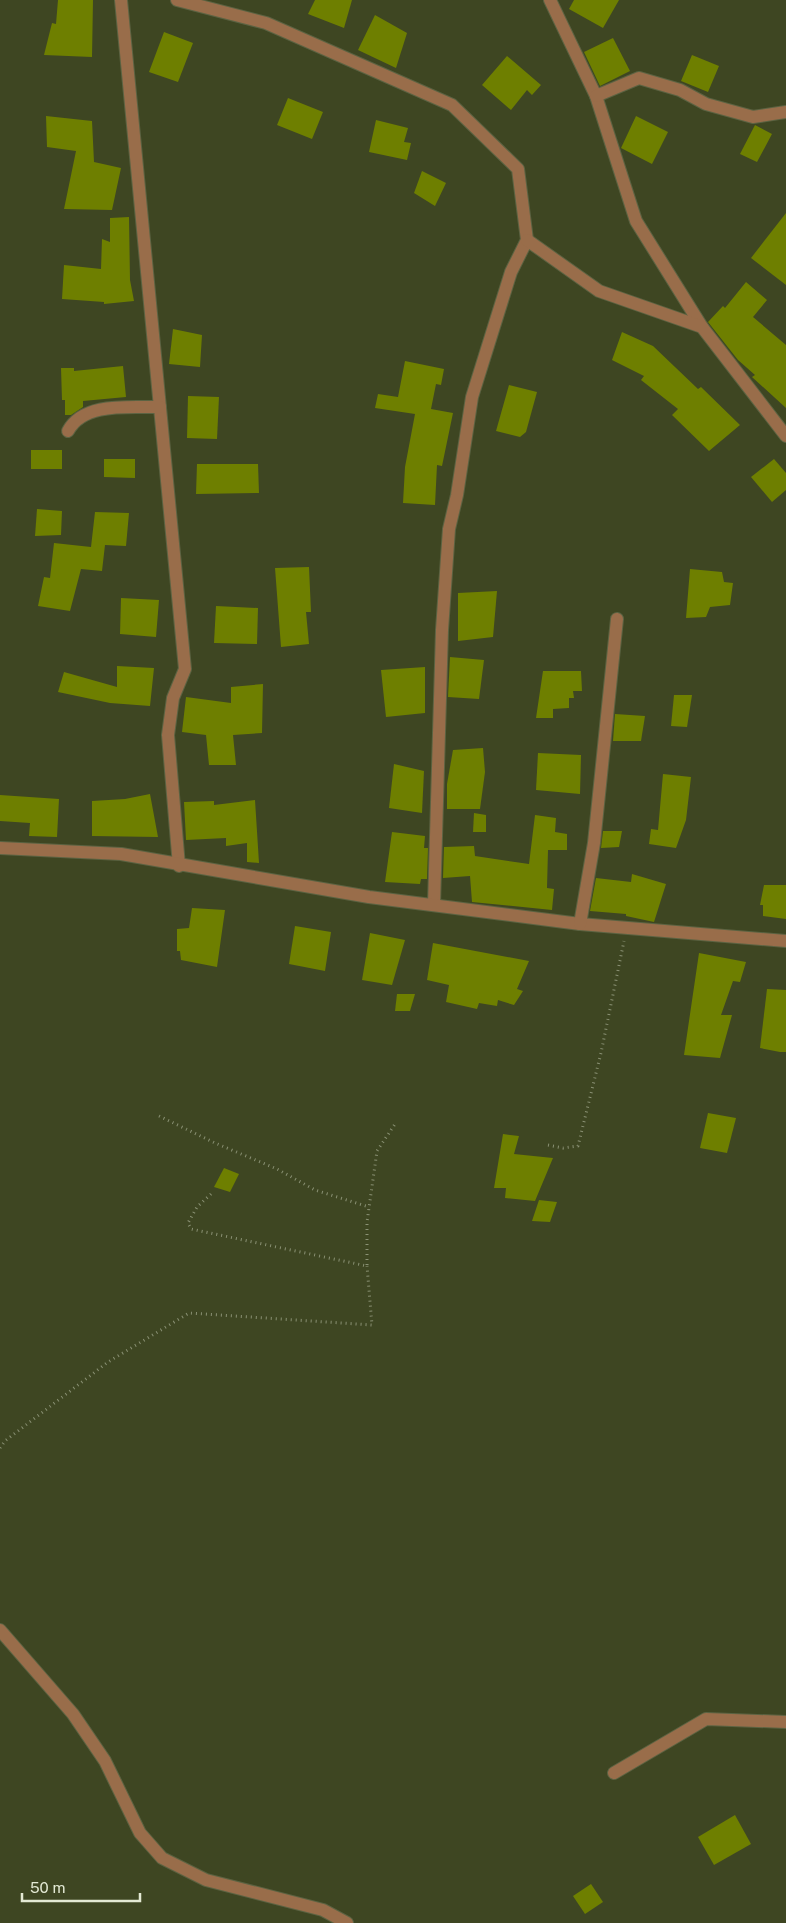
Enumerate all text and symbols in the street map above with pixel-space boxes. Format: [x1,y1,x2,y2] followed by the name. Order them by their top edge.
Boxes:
[22,1870,140,1902] scale bar
[30,1879,65,1896] text: 50 m

